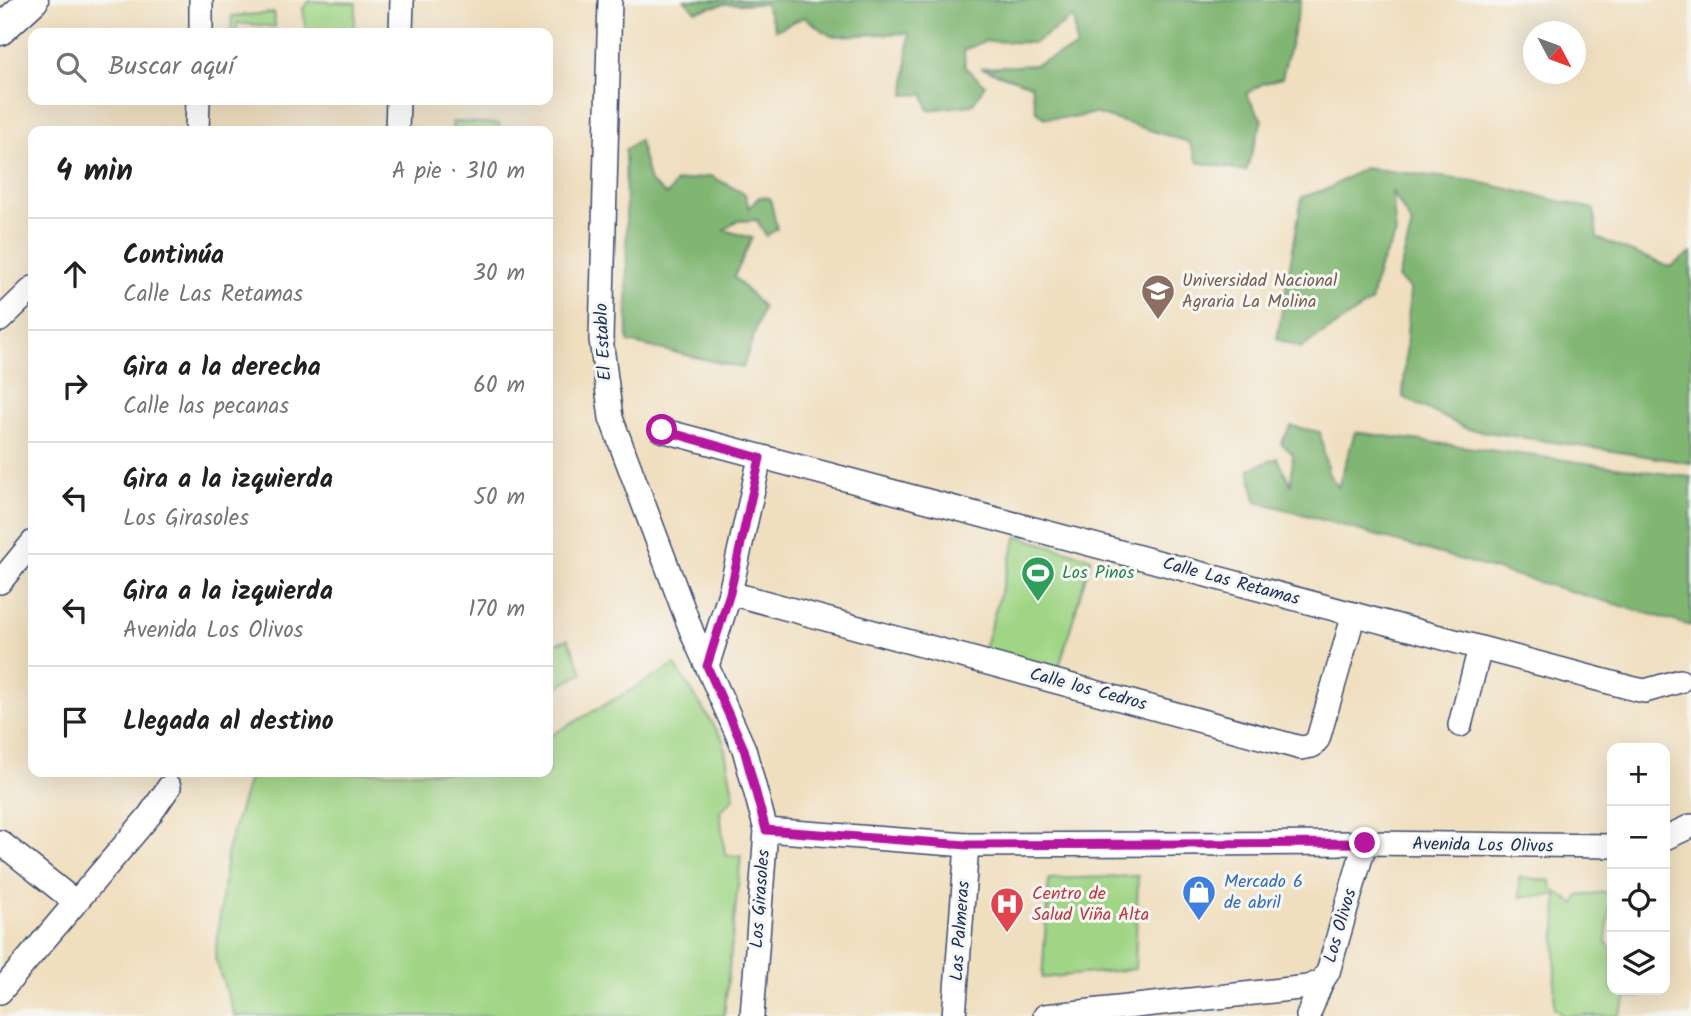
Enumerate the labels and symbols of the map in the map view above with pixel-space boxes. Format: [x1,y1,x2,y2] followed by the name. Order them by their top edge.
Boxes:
[1523,21,1586,84] north arrow
[1182,267,1338,317] place label: Universidad Nacional Agraria La Molina
[1139,272,1177,321] school or university icon: Universidad Nacional Agraria La Molina
[587,302,621,382] street label: El Establo
[646,414,677,445] route start
[1159,550,1303,614] street label: Calle Las Retamas
[1019,554,1057,603] sports icon: Los Pinos
[1062,559,1135,588] place label: Los Pinos
[1026,660,1150,720] street label: Calle los Cedros
[1349,827,1380,858] route end
[1412,830,1554,862] street label: Avenida Los Olivos
[743,849,779,949] street label: Los Girasoles
[1224,868,1303,918] place label: Mercado 6 de abril
[1180,873,1218,922] shop icon: Mercado 6 de abril
[943,880,979,982] street label: Las Palmeras
[1032,880,1149,930] place label: Centro de Salud Viña Alta
[988,885,1026,934] hospital icon: Centro de Salud Viña Alta
[1317,885,1366,967] street label: Los Olivos

